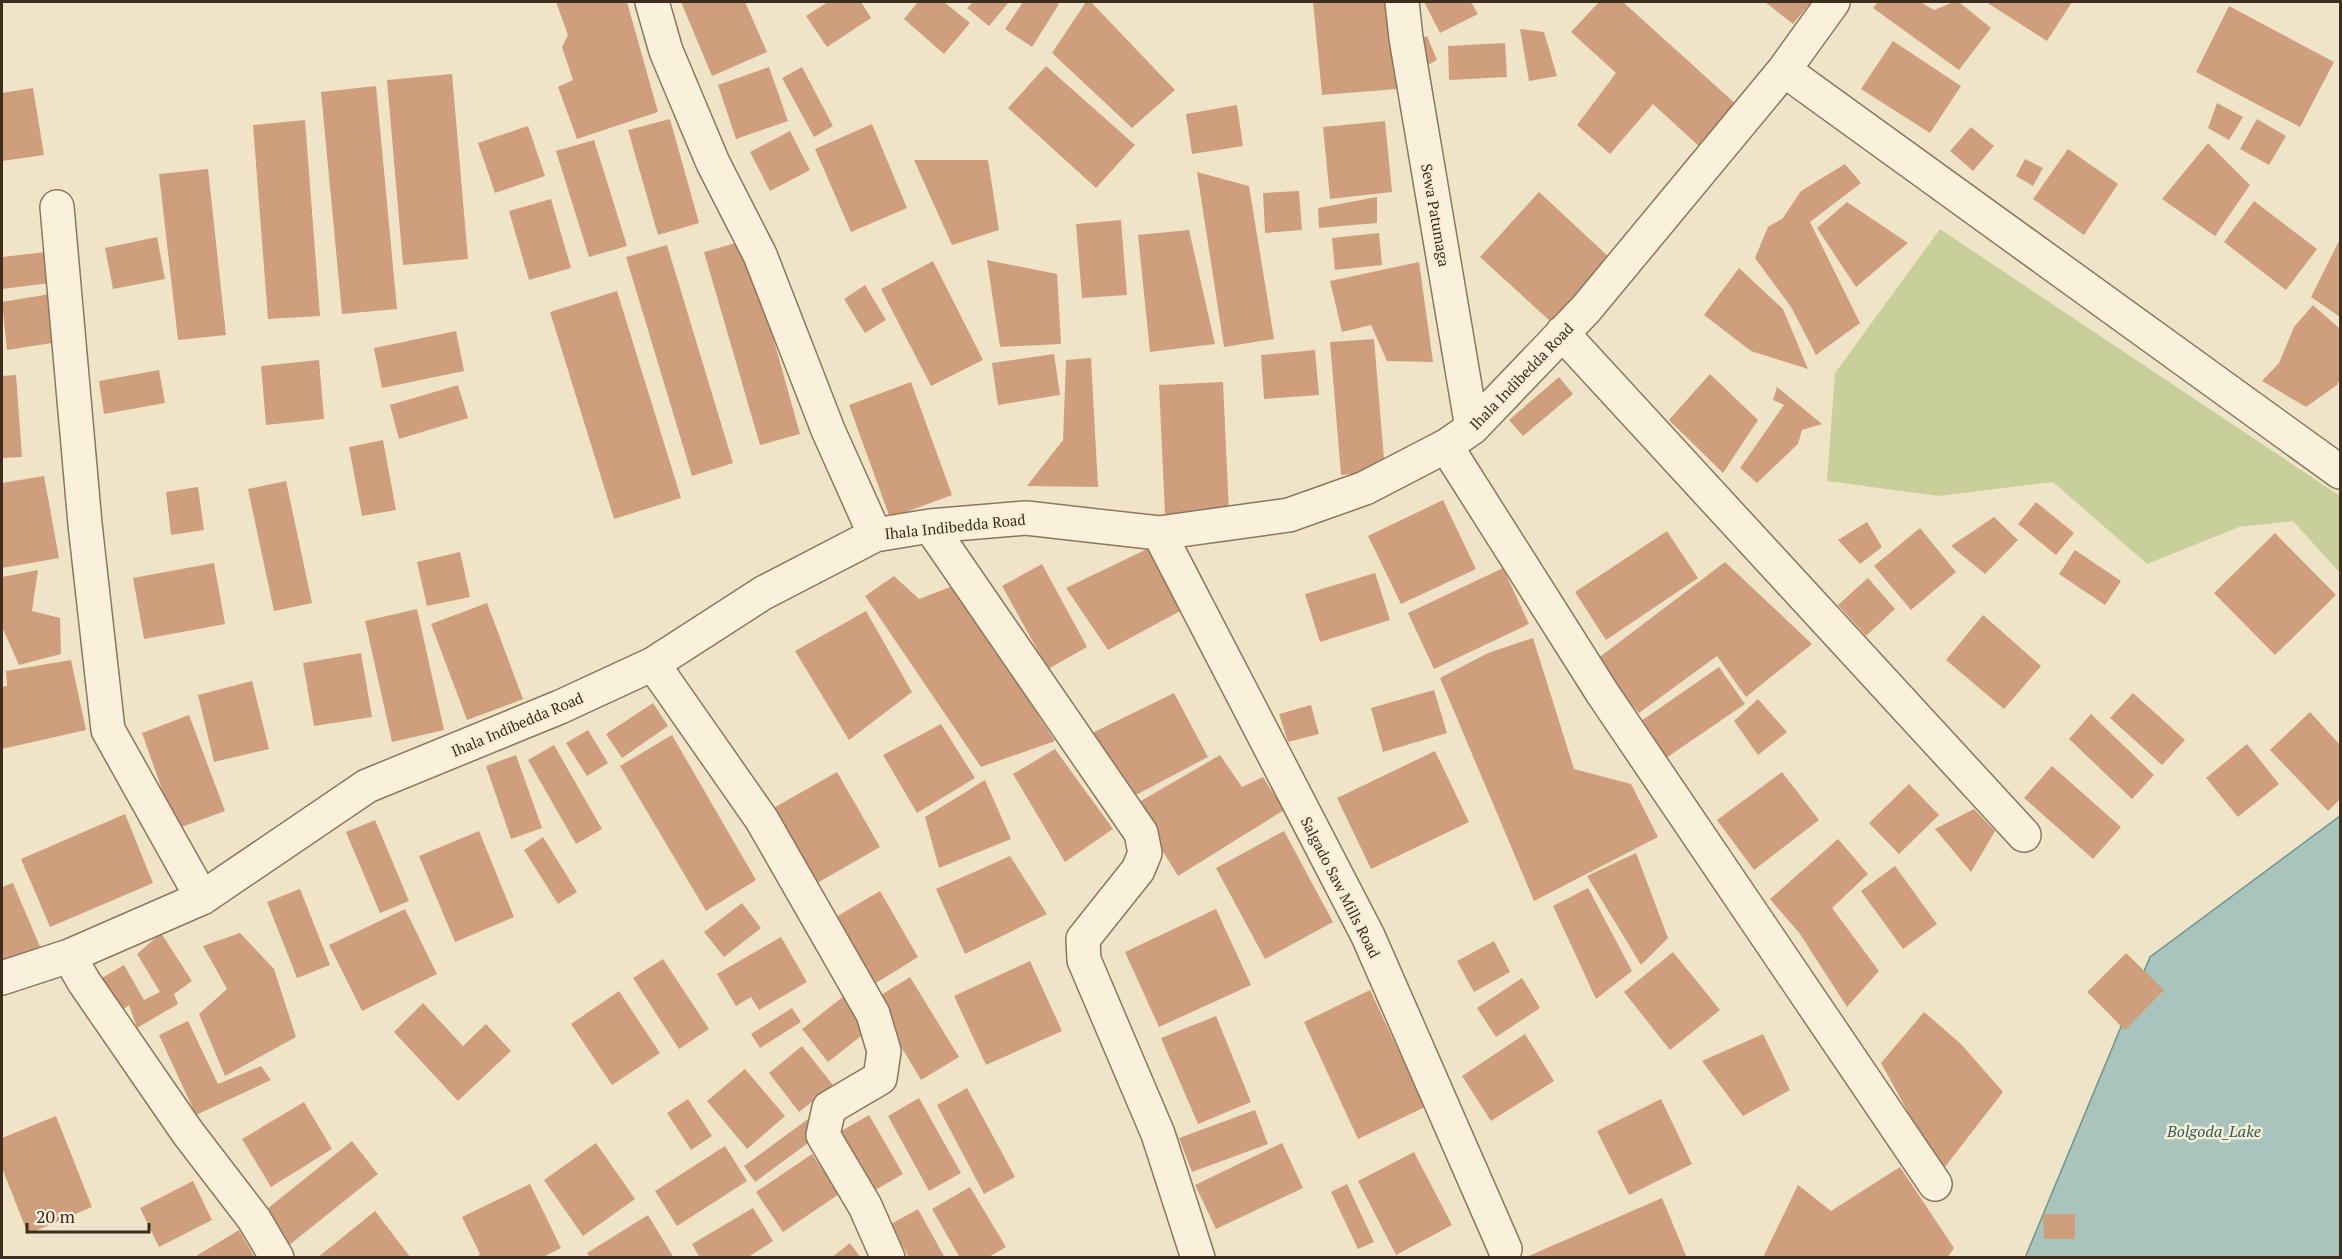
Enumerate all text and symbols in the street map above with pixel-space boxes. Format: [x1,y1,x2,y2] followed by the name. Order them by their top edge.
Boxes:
[1417,162,1455,269] street label: Sewa Patumaga
[1465,318,1577,434] street label: Ihala Indibedda Road
[884,509,1026,543] street label: Ihala Indibedda Road
[448,687,586,761] street label: Ihala Indibedda Road
[1297,813,1385,961] street label: Salgado Saw Mills Road
[2166,1120,2261,1142] water label: Bolgoda_Lake
[27,1196,148,1234] scale bar
[36,1204,76,1228] text: 20 m

